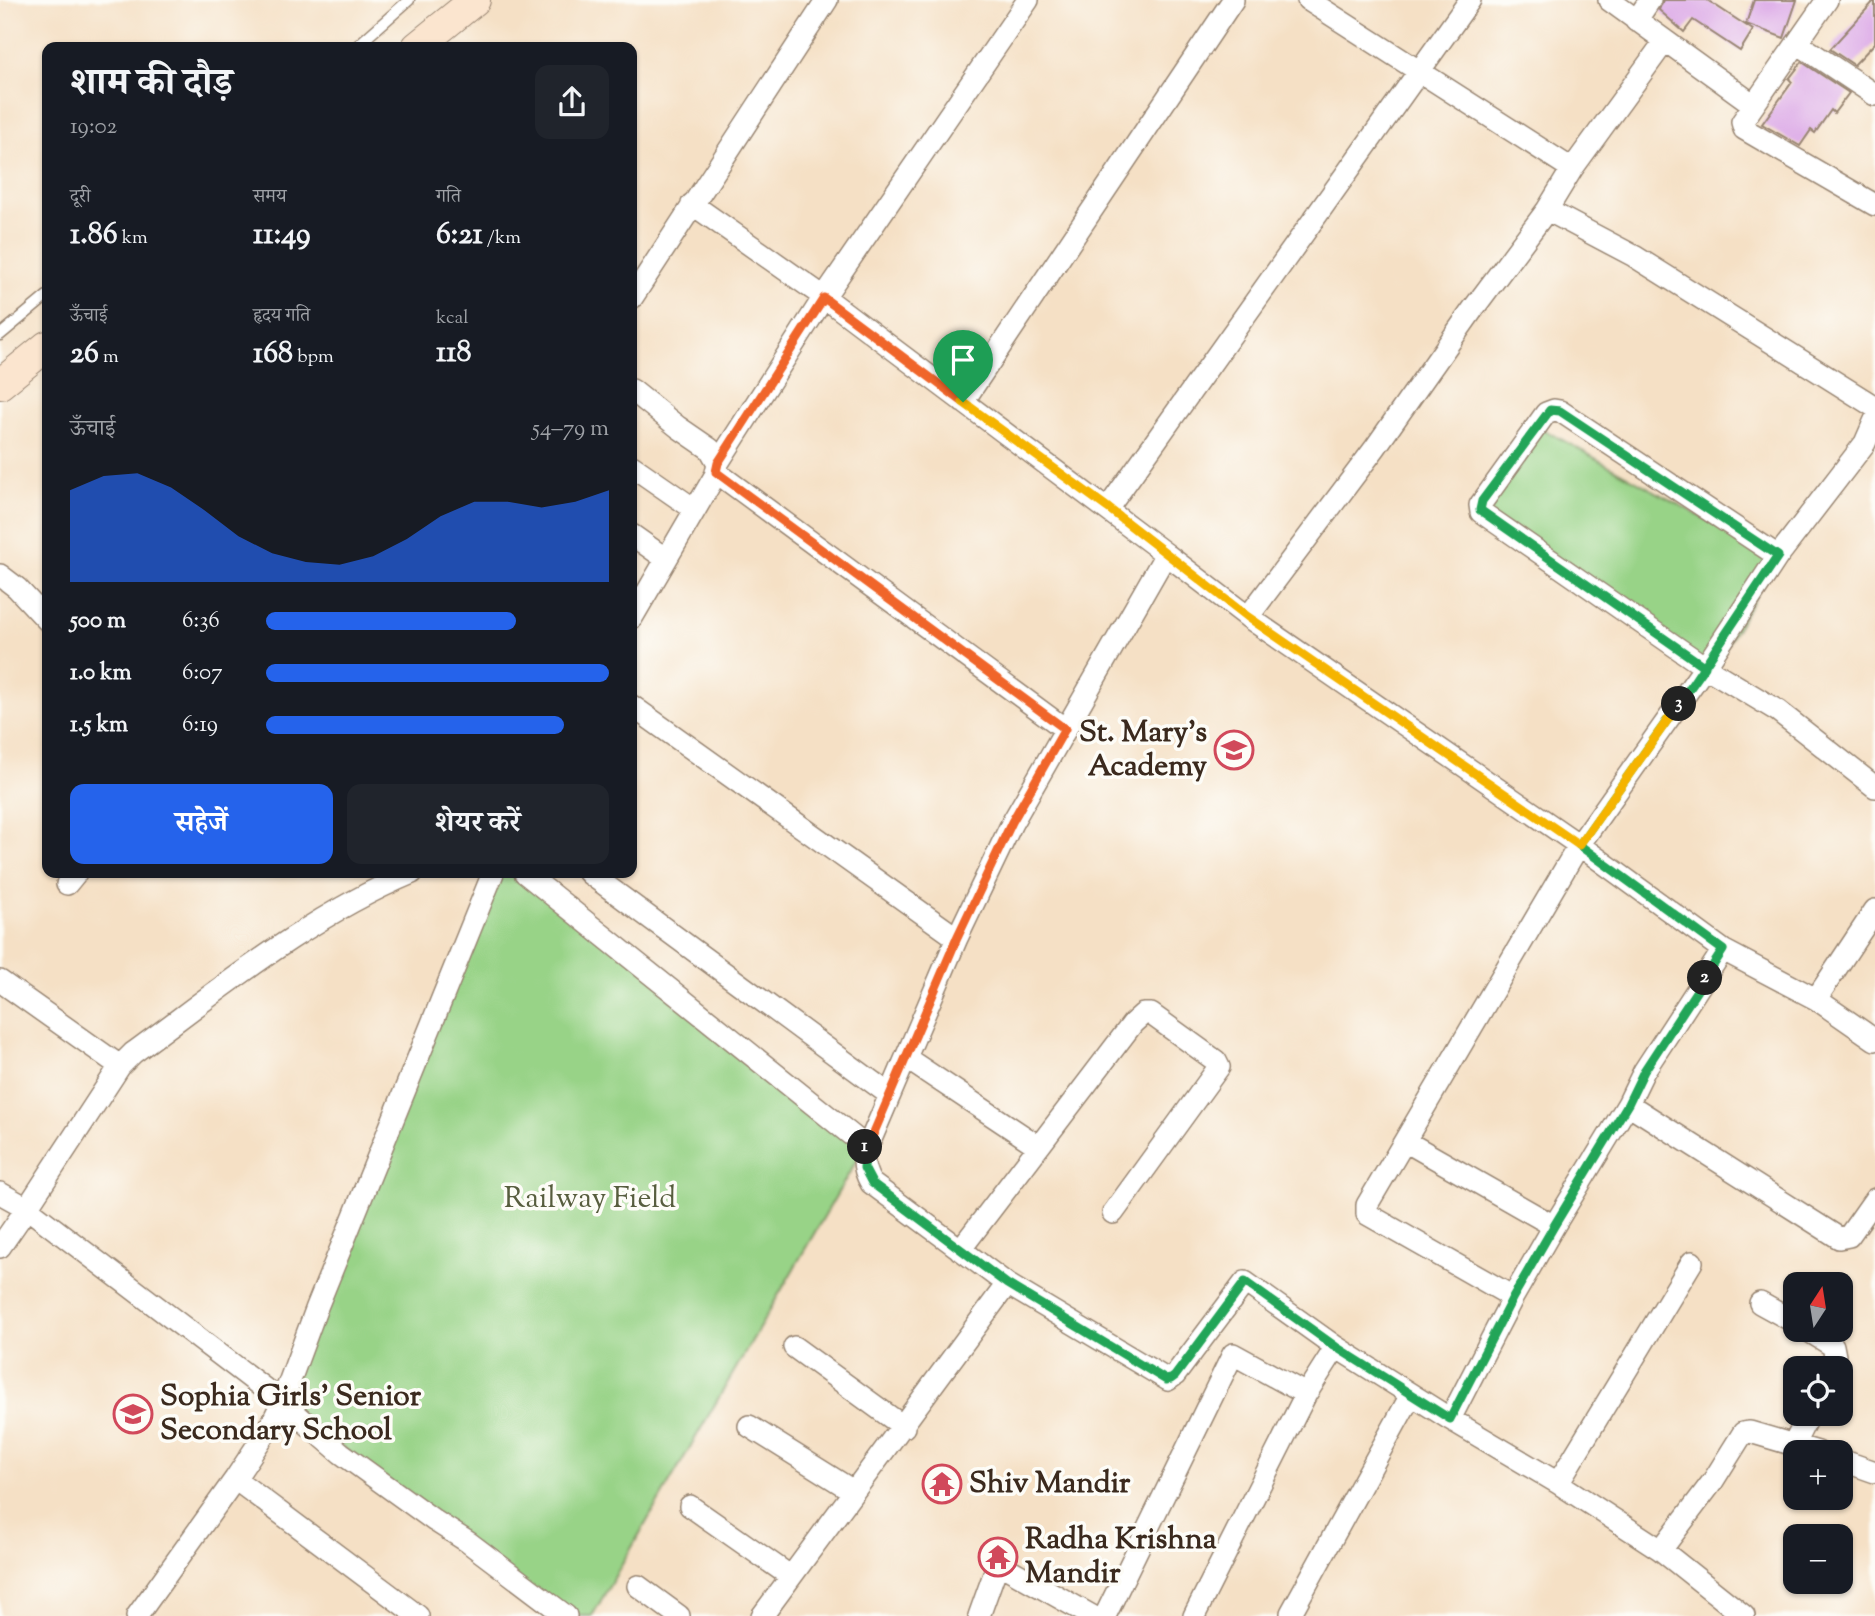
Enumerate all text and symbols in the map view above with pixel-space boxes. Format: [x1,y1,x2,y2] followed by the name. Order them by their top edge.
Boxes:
[70,58,233,112] text: शाम की दौड़
[535,65,609,139] button: share
[70,111,117,144] text: 19:02
[70,184,91,211] text: दूरी
[253,184,286,211] text: समय
[436,184,461,211] text: गति
[70,214,118,257] text: 1.86
[253,214,311,257] text: 11:49
[436,214,483,257] text: 6:21
[118,225,148,252] text: km
[483,225,521,252] text: /km
[70,303,107,330] text: ऊँचाई
[253,303,310,330] text: हृदय गति
[436,305,469,332] text: kcal
[933,330,993,402] pin
[436,332,471,375] text: 118
[70,333,99,376] text: 26
[253,333,293,376] text: 168
[944,341,982,379] icon: arrive
[99,344,119,371] text: m
[293,344,334,371] text: bpm
[70,413,115,446] text: ऊँचाई
[532,413,609,446] text: 54–79 m
[70,605,126,638] text: 500 m
[182,605,220,638] text: 6:36
[70,657,132,690] text: 1.0 km
[182,657,223,690] text: 6:07
[1662,686,1696,722] pin: 3
[1675,690,1682,717] text: 3
[70,709,128,742] text: 1.5 km
[182,709,218,742] text: 6:19
[1079,712,1207,789] place label: St. Mary's Academy
[1213,729,1255,771] school or university icon: St. Mary's Academy
[70,784,333,864] button: सहेजें
[347,784,609,864] button: शेयर करें
[1688,960,1722,996] pin: 2
[1700,964,1709,991] text: 2
[848,1130,882,1164] pin: 1
[861,1133,868,1160] text: 1
[504,1178,676,1221] park label: Railway Field
[1783,1272,1853,1342] north arrow
[1783,1272,1853,1594] map controls
[1783,1356,1853,1426] button: locate
[160,1376,422,1453] place label: Sophia Girls' Senior Secondary School
[112,1393,154,1435] school or university icon: Sophia Girls' Senior Secondary School
[1783,1440,1853,1510] button: +
[921,1463,963,1505] temple icon: Shiv Mandir
[969,1463,1131,1506] place label: Shiv Mandir
[1025,1519,1217,1596] place label: Radha Krishna Mandir
[1783,1524,1853,1594] button: −
[977,1536,1019,1578] temple icon: Radha Krishna Mandir

